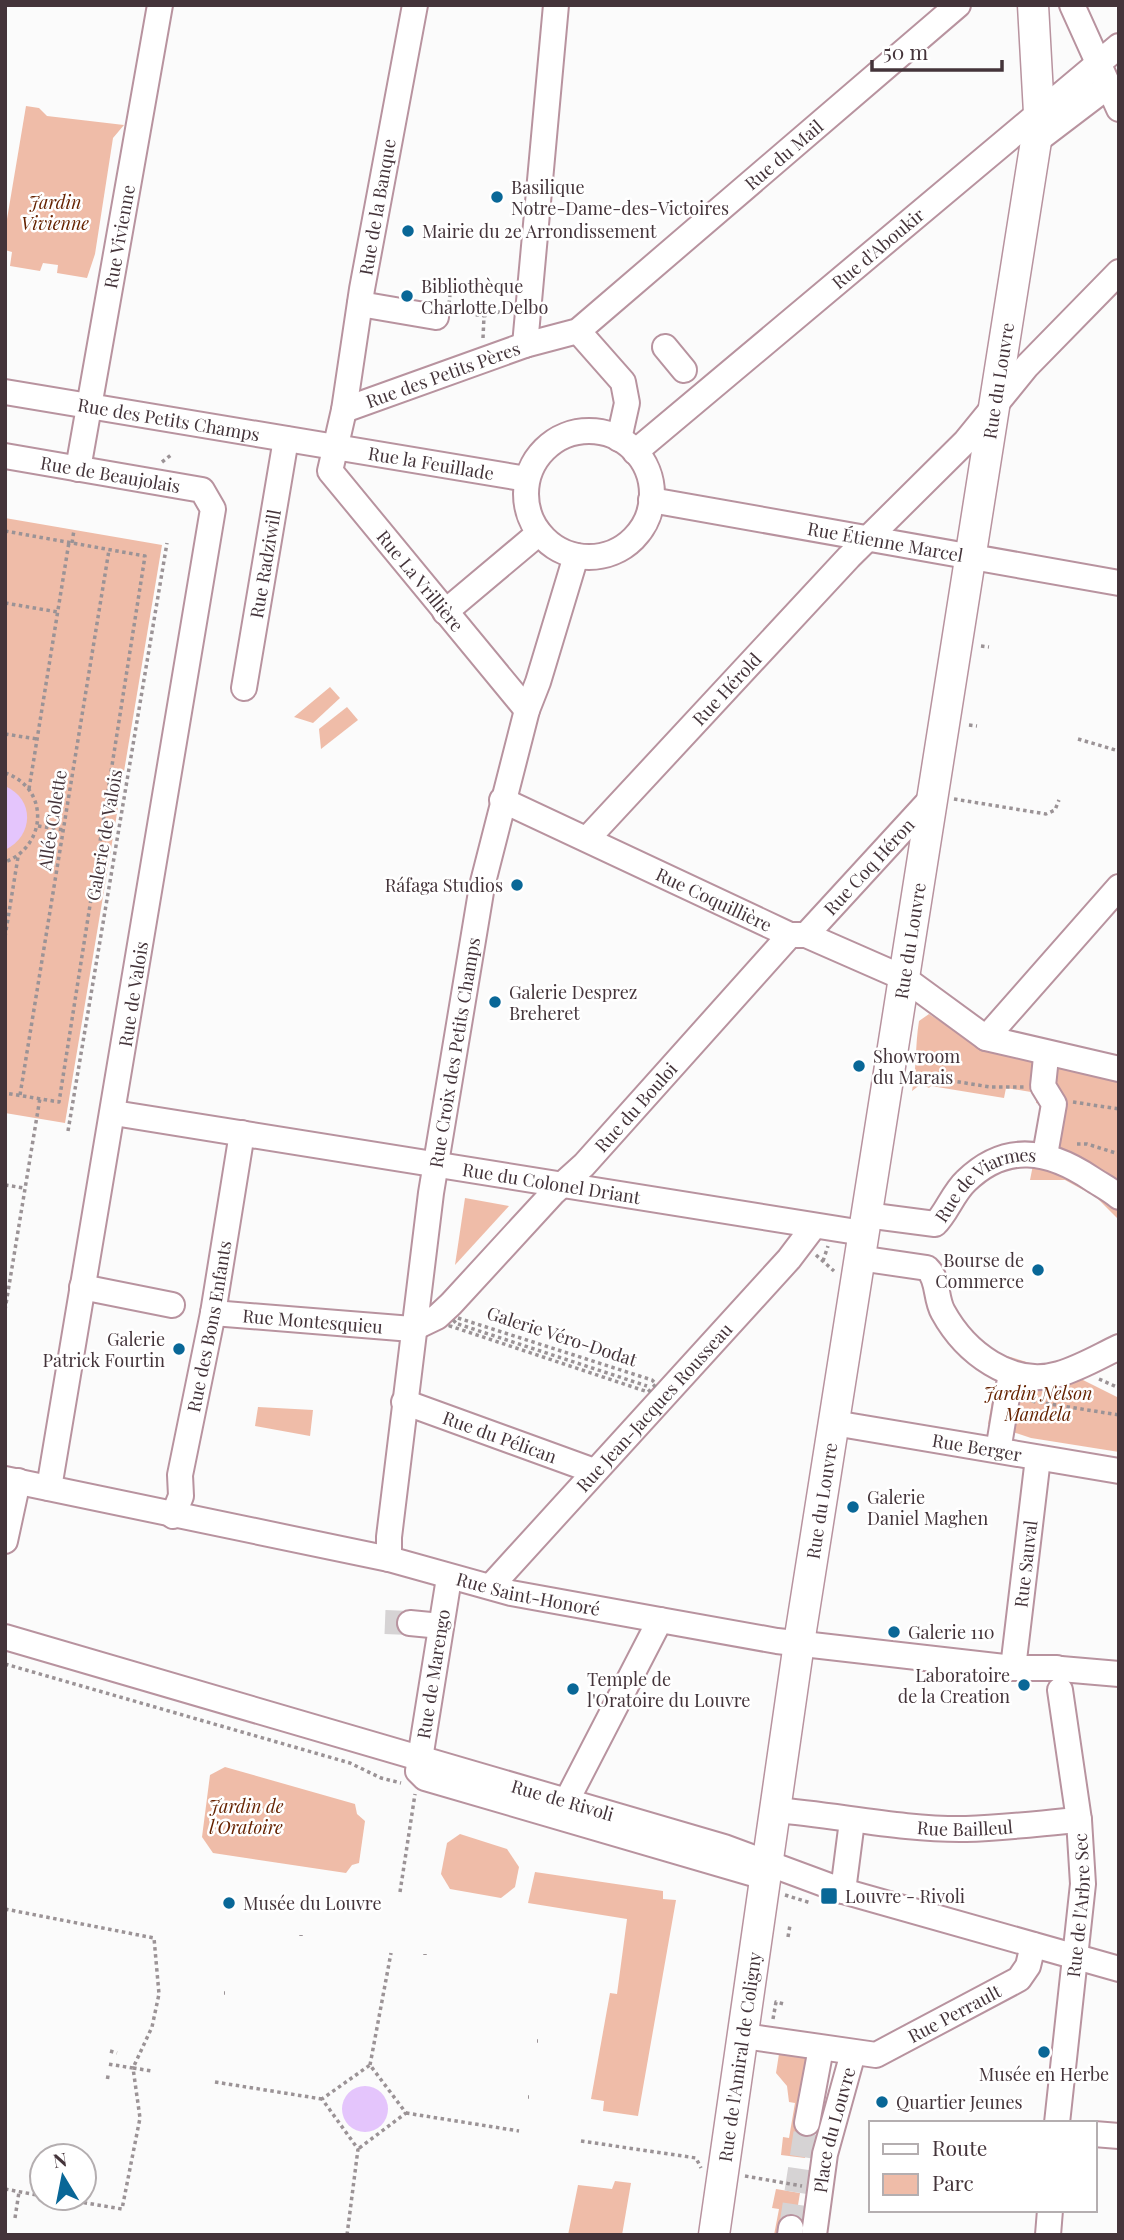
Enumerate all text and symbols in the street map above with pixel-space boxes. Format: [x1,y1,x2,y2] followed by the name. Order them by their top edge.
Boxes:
[872,28,1002,72] scale bar
[883,37,929,65] text: 50 m
[739,114,828,195] street label: Rue du Mail
[353,137,401,277] street label: Rue de la Banque
[511,175,729,220] place label: Basilique Notre-Dame-des-Victoires
[98,183,140,290] street label: Rue Vivienne
[489,189,505,205] marker: Basilique Notre-Dame-des-Victoires
[21,190,89,235] park label: Jardin Vivienne
[827,203,929,294] street label: Rue d'Aboukir
[422,219,657,243] place label: Mairie du 2e Arrondissement
[400,223,416,239] marker: Mairie du 2e Arrondissement
[421,274,548,319] place label: Bibliothèque Charlotte Delbo
[399,288,415,304] marker: Bibliothèque Charlotte Delbo
[977,321,1019,441] street label: Rue du Louvre
[362,336,523,413] street label: Rue des Petits Pères
[76,392,262,446] street label: Rue des Petits Champs
[366,441,496,485] street label: Rue la Feuillade
[39,450,182,498] street label: Rue de Beaujolais
[244,507,286,620] street label: Rue Radziwill
[806,516,965,567] street label: Rue Étienne Marcel
[372,525,469,636] street label: Rue La Vrillière
[687,647,767,730] street label: Rue Hérold
[81,767,127,903] street label: Galerie de Valois
[32,768,72,873] street label: Allée Colette
[818,813,920,920] street label: Rue Coq Héron
[652,862,776,937] street label: Rue Coquillière
[385,873,503,897] place label: Ráfaga Studios
[509,877,525,893] marker: Ráfaga Studios
[889,881,931,1001] street label: Rue du Louvre
[423,936,485,1169] street label: Rue Croix des Petits Champs
[113,940,153,1048] street label: Rue de Valois
[509,980,637,1025] place label: Galerie Desprez Breheret
[487,994,503,1010] marker: Galerie Desprez Breheret
[873,1044,960,1089] place label: Showroom du Marais
[589,1057,682,1157] street label: Rue du Bouloi
[851,1058,867,1074] marker: Showroom du Marais
[929,1142,1038,1227] street label: Rue de Viarmes
[461,1157,643,1209] street label: Rue du Colonel Driant
[181,1239,236,1414] street label: Rue des Bons Enfants
[935,1248,1024,1293] place label: Bourse de Commerce
[1030,1262,1046,1278] marker: Bourse de Commerce
[484,1300,641,1372] street label: Galerie Véro-Dodat
[242,1303,384,1339] street label: Rue Montesquieu
[571,1317,738,1497] street label: Rue Jean-Jacques Rousseau
[43,1327,165,1372] place label: Galerie Patrick Fourtin
[171,1341,187,1357] marker: Galerie Patrick Fourtin
[983,1381,1093,1426] park label: Jardin Nelson Mandela
[440,1405,560,1469] street label: Rue du Pélican
[930,1428,1024,1466] street label: Rue Berger
[800,1441,842,1561] street label: Rue du Louvre
[867,1485,988,1530] place label: Galerie Daniel Maghen
[845,1499,861,1515] marker: Galerie Daniel Maghen
[1008,1519,1043,1609] street label: Rue Sauval
[454,1566,602,1621] street label: Rue Saint-Honoré
[411,1607,455,1740] street label: Rue de Marengo
[908,1620,995,1644] place label: Galerie 110
[886,1624,902,1640] marker: Galerie 110
[898,1663,1010,1708] place label: Laboratoire de la Creation
[587,1667,750,1712] place label: Temple de l'Oratoire du Louvre
[1016,1677,1032,1693] marker: Laboratoire de la Creation
[565,1681,581,1697] marker: Temple de l'Oratoire du Louvre
[509,1774,617,1826] street label: Rue de Rivoli
[209,1794,284,1839] park label: Jardin de l'Oratoire
[916,1814,1014,1841] street label: Rue Bailleul
[1061,1832,1095,1979] street label: Rue de l'Arbre Sec
[845,1884,965,1908] place label: Louvre - Rivoli
[819,1886,839,1906] marker: Louvre - Rivoli
[243,1891,382,1915] place label: Musée du Louvre
[221,1895,237,1911] marker: Musée du Louvre
[713,1950,767,2163] street label: Rue de l'Amiral de Coligny
[904,1979,1006,2048] street label: Rue Perrault
[1036,2044,1052,2060] marker: Musée en Herbe
[979,2062,1109,2086] place label: Musée en Herbe
[808,2064,861,2194] street label: Place du Louvre
[896,2090,1023,2114] place label: Quartier Jeunes
[874,2094,890,2110] marker: Quartier Jeunes
[869,2121,1096,2212] legend
[932,2133,987,2161] text: Route
[28,2142,98,2212] north arrow
[51,2145,69,2173] text: N
[932,2168,974,2196] text: Parc

